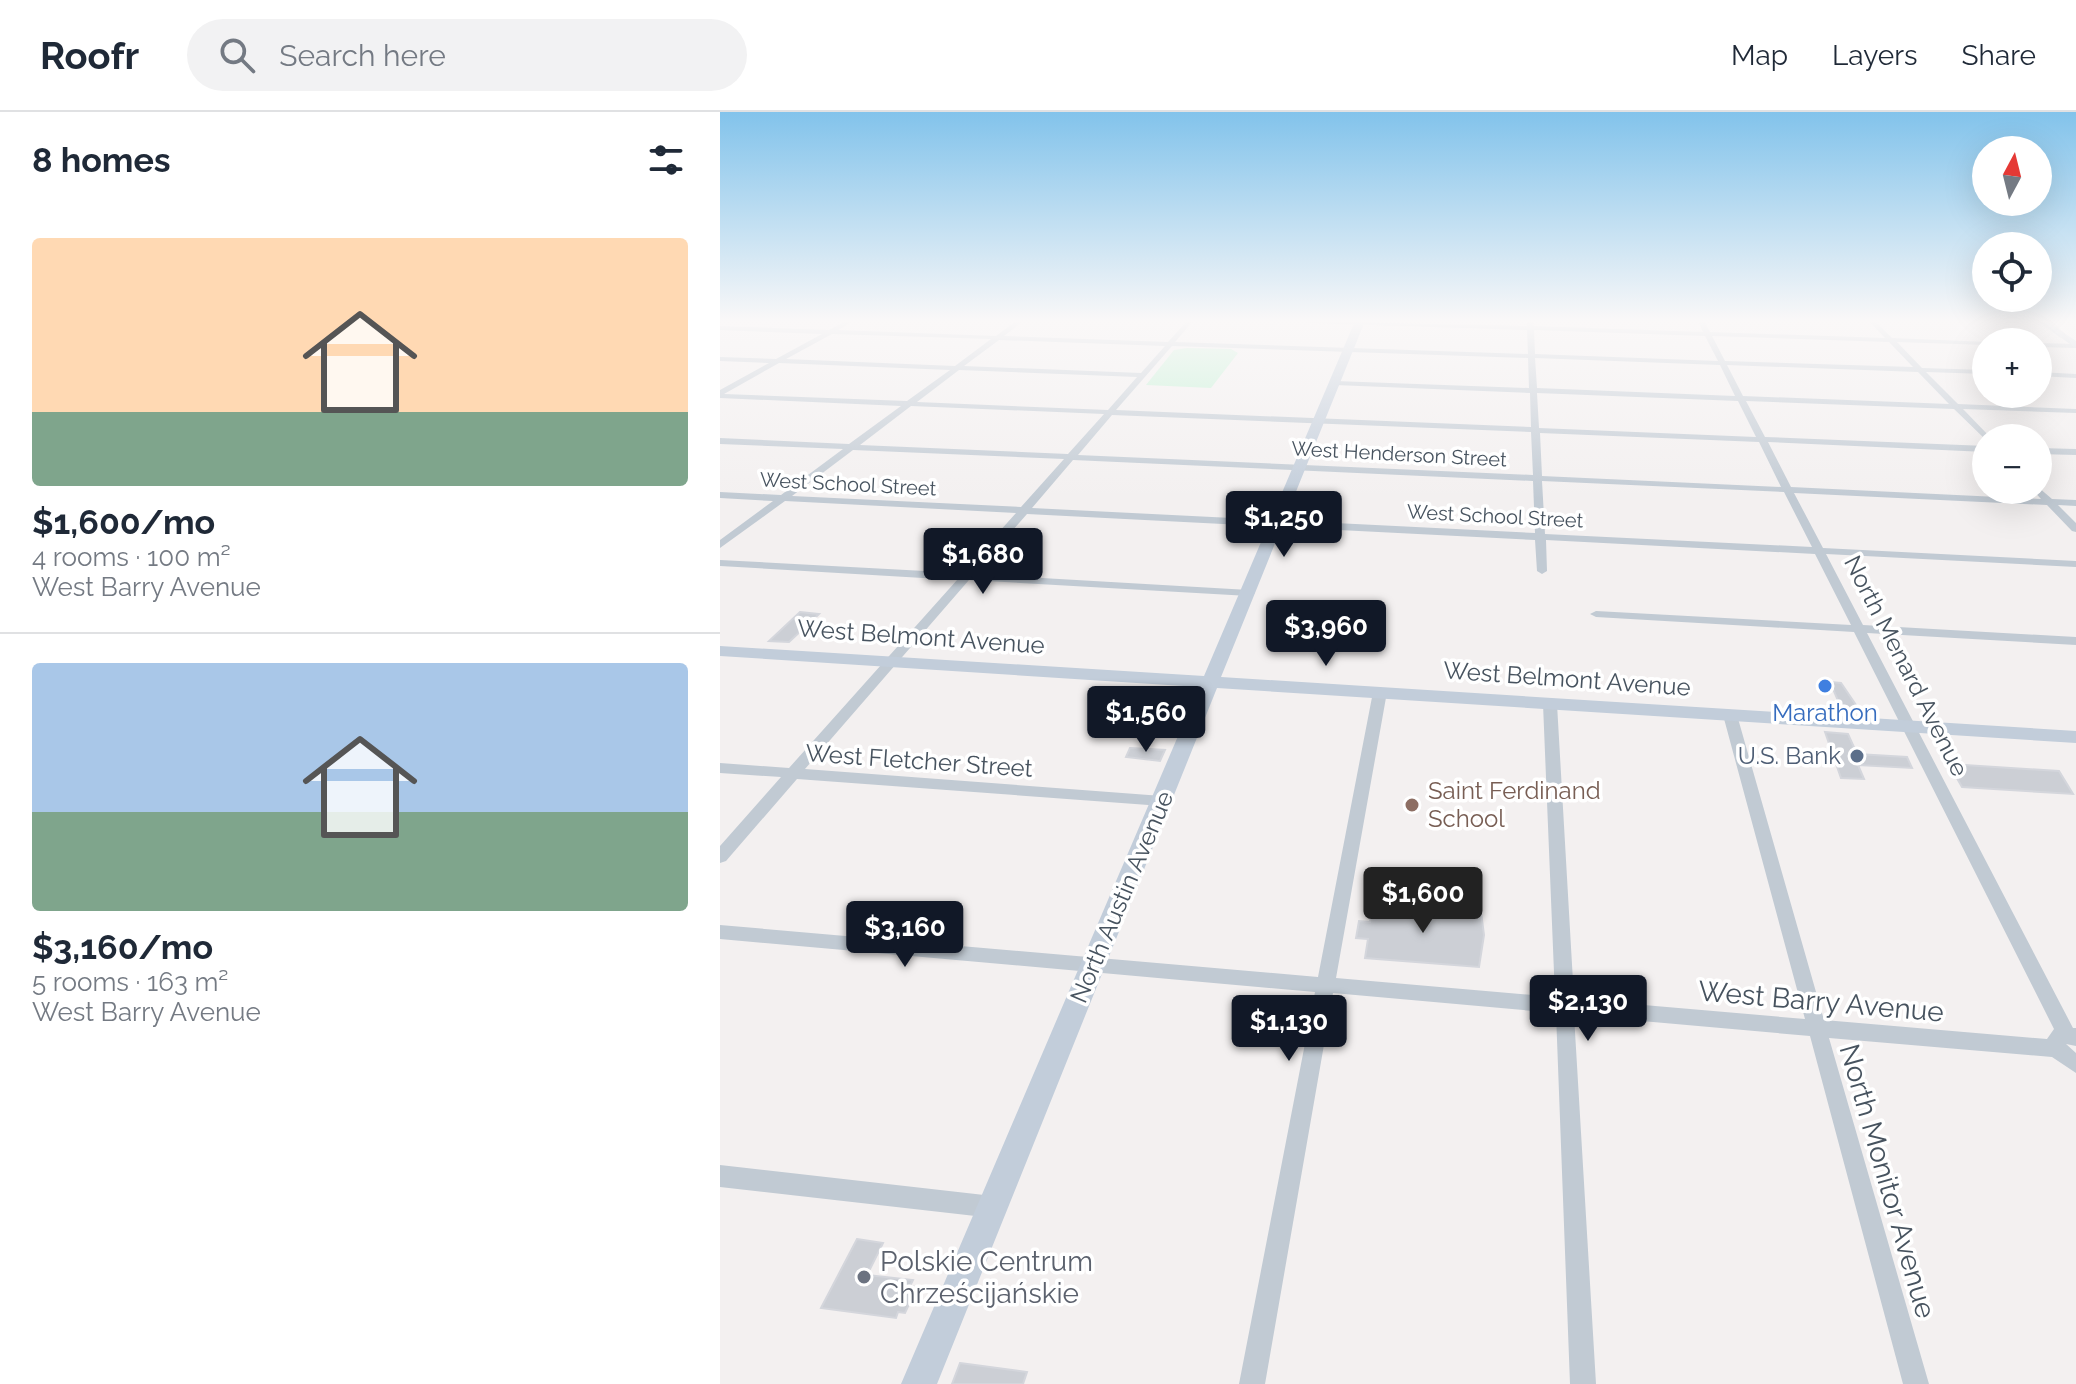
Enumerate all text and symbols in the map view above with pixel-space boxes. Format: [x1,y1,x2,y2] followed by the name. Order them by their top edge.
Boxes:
[187,19,747,91] search box
[40,33,139,78] text: Roofr
[215,33,259,77] icon: search
[279,38,446,73] text: Search here
[1731,39,1788,72] text: Map
[1832,39,1918,72] text: Layers
[1962,39,2036,72] text: Share
[1972,136,2052,216] north arrow
[1972,136,2052,504] map controls
[644,138,688,182] icon: filters
[32,140,171,180] text: 8 homes
[1972,232,2052,312] button: locate
[288,290,432,434] icon: home
[1972,328,2052,408] button: +
[1972,424,2052,504] button: −
[1291,436,1508,472] street label: West Henderson Street
[759,467,937,501] street label: West School Street
[1219,491,1349,559] pin: $1,250
[1406,499,1584,533] street label: West School Street
[32,502,215,542] text: $1,600/mo
[1244,502,1324,532] text: $1,250
[918,528,1048,596] pin: $1,680
[942,539,1024,569] text: $1,680
[32,542,231,572] text: 4 rooms · 100 m²
[1838,551,1975,781] street label: North Menard Avenue
[32,572,261,602] text: West Barry Avenue
[1261,600,1391,668] pin: $3,960
[1284,611,1368,641] text: $3,960
[796,613,1046,660] street label: West Belmont Avenue
[1442,655,1692,702] street label: West Belmont Avenue
[1816,677,1834,695] marker: Marathon
[1081,686,1211,754] pin: $1,560
[1105,697,1187,727] text: $1,560
[1772,698,1878,727] place label: Marathon
[288,715,432,859] icon: home
[805,738,1034,783] street label: West Fletcher Street
[1738,741,1841,770] place label: U.S. Bank
[1848,747,1866,765] marker: U.S. Bank
[1428,776,1601,833] place label: Saint Ferdinand School
[1064,787,1179,1007] street label: North Austin Avenue
[1403,796,1421,814] marker: Saint Ferdinand School
[1358,867,1488,935] pin: $1,600
[1381,878,1465,908] text: $1,600
[840,901,970,969] pin: $3,160
[864,912,946,942] text: $3,160
[32,927,213,967] text: $3,160/mo
[32,967,228,997] text: 5 rooms · 163 m²
[1697,974,1945,1029] street label: West Barry Avenue
[1523,975,1653,1043] pin: $2,130
[1548,986,1628,1016] text: $2,130
[1224,995,1354,1063] pin: $1,130
[32,997,261,1027] text: West Barry Avenue
[1250,1006,1328,1036] text: $1,130
[1833,1040,1942,1322] street label: North Monitor Avenue
[880,1245,1093,1310] place label: Polskie Centrum Chrześcijańskie
[855,1268,873,1286] marker: Polskie Centrum Chrześcijańskie

